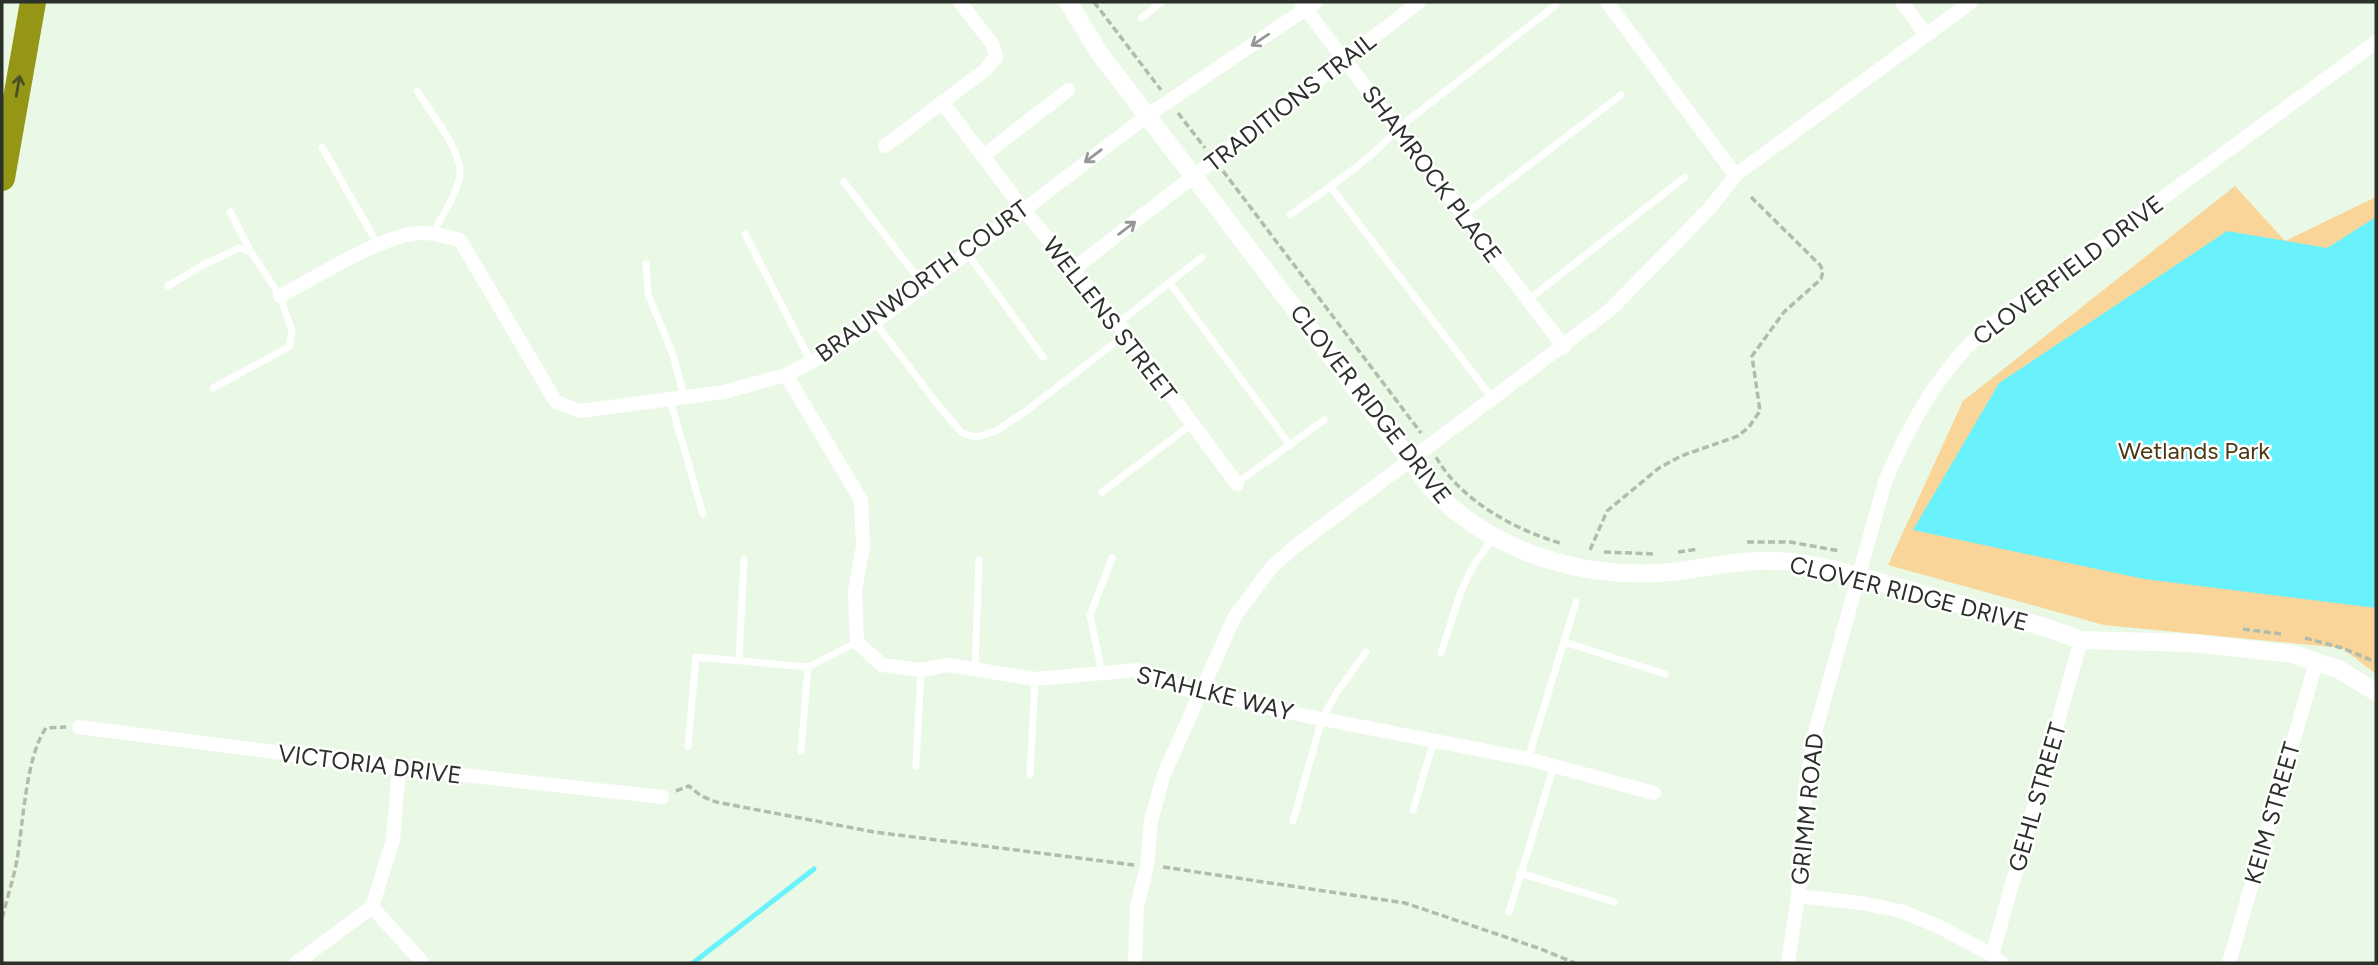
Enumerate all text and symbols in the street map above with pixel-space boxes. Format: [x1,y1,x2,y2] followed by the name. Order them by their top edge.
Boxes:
[1199,26,1382,178] street label: TRADITIONS TRAIL
[1251,33,1270,47] one-way arrow
[12,75,25,98] one-way arrow
[1356,80,1508,268] street label: SHAMROCK PLACE
[1084,149,1103,163] one-way arrow
[1967,189,2169,351] street label: CLOVERFIELD DRIVE
[810,194,1034,368] street label: BRAUNWORTH COURT
[1117,221,1135,236] one-way arrow
[1037,231,1183,407] street label: WELLENS STREET
[1284,299,1458,509] street label: CLOVER RIDGE DRIVE
[2118,436,2270,465] park label: Wetlands Park
[1787,549,2031,637] street label: CLOVER RIDGE DRIVE
[1134,660,1297,727] street label: STAHLKE WAY
[2002,719,2072,875] street label: GEHL STREET
[1785,732,1829,886] street label: GRIMM ROAD
[276,738,464,790] street label: VICTORIA DRIVE
[2238,739,2306,887] street label: KEIM STREET

